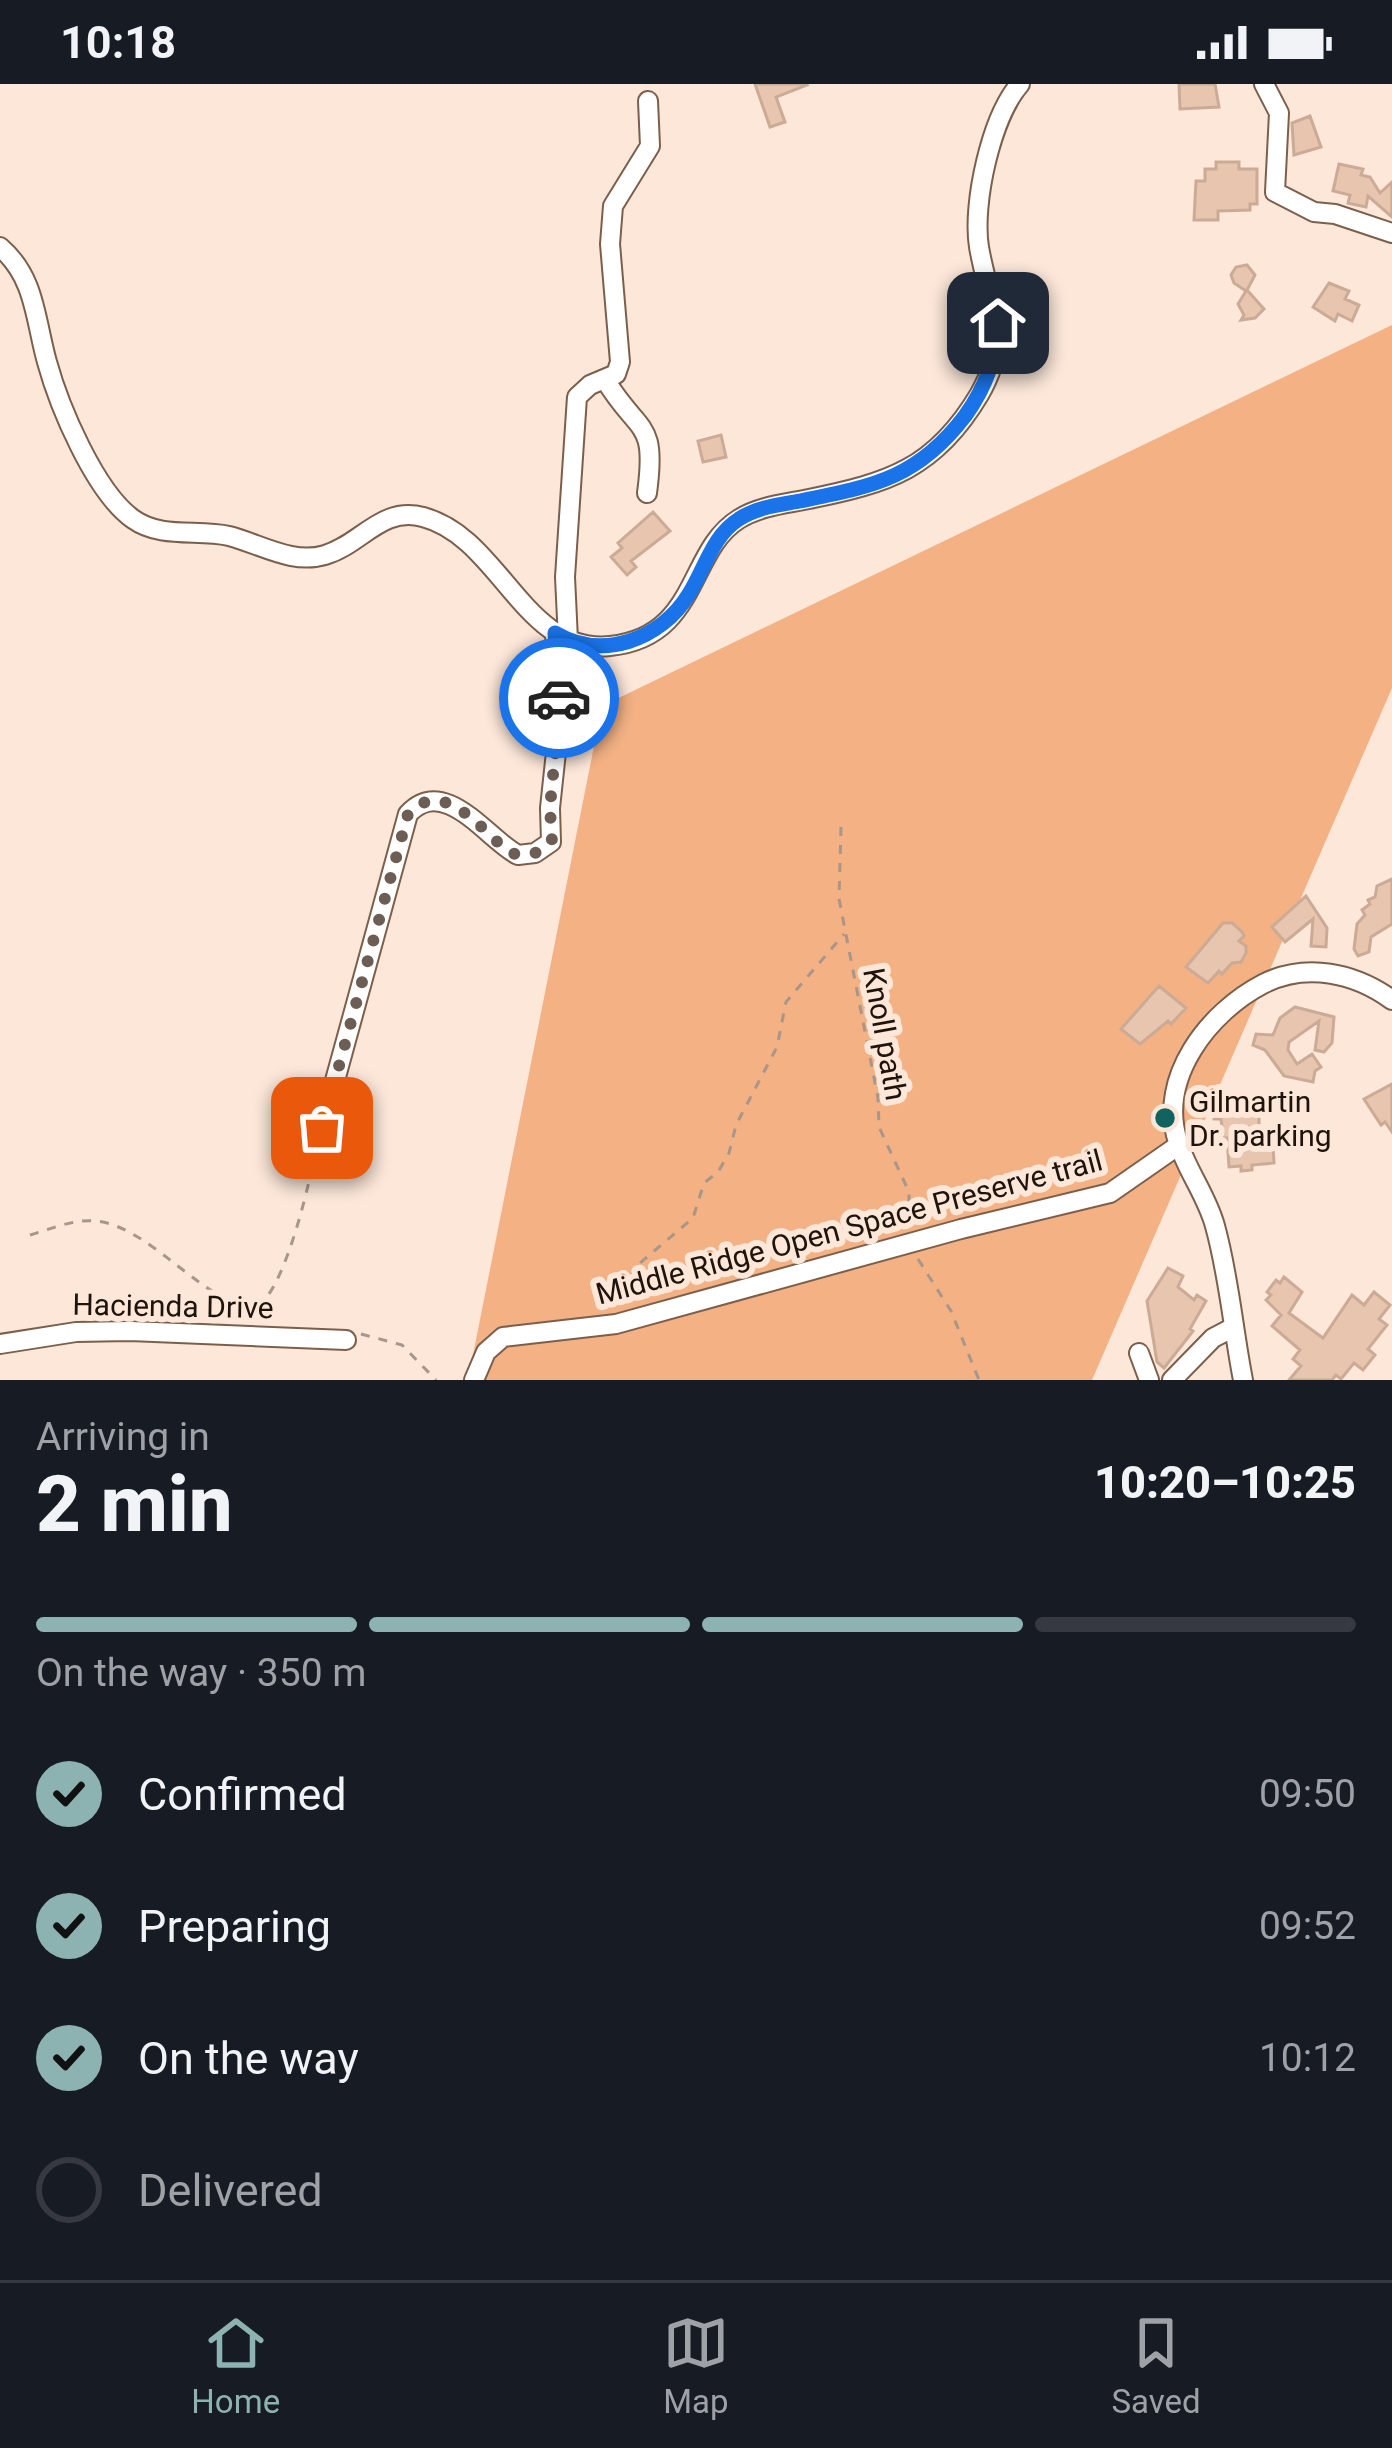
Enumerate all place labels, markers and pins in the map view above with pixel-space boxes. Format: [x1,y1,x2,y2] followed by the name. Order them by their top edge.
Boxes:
[947,272,1049,374] pin
[271,1077,373,1179] pin
[1189,1084,1332,1153] place label: Gilmartin Dr. parking
[1152,1105,1178,1131] marker: Gilmartin Dr. parking

